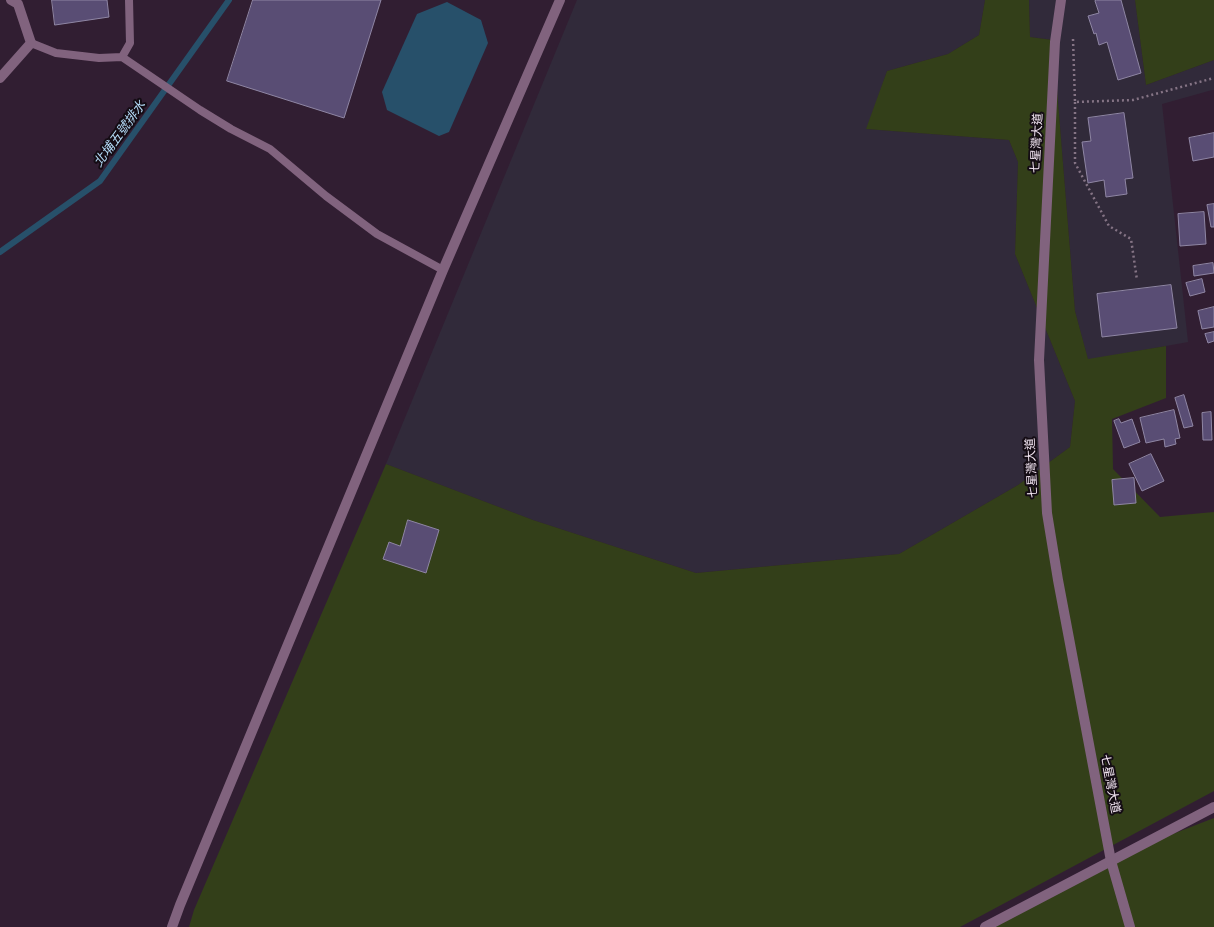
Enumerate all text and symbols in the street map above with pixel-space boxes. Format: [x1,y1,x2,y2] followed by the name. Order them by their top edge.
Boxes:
[91,98,149,170] water label: 北埔五號排水
[1028,113,1046,173] street label: 七星灣大道
[1023,438,1041,498] street label: 七星灣大道
[1097,753,1123,815] street label: 七星灣大道

